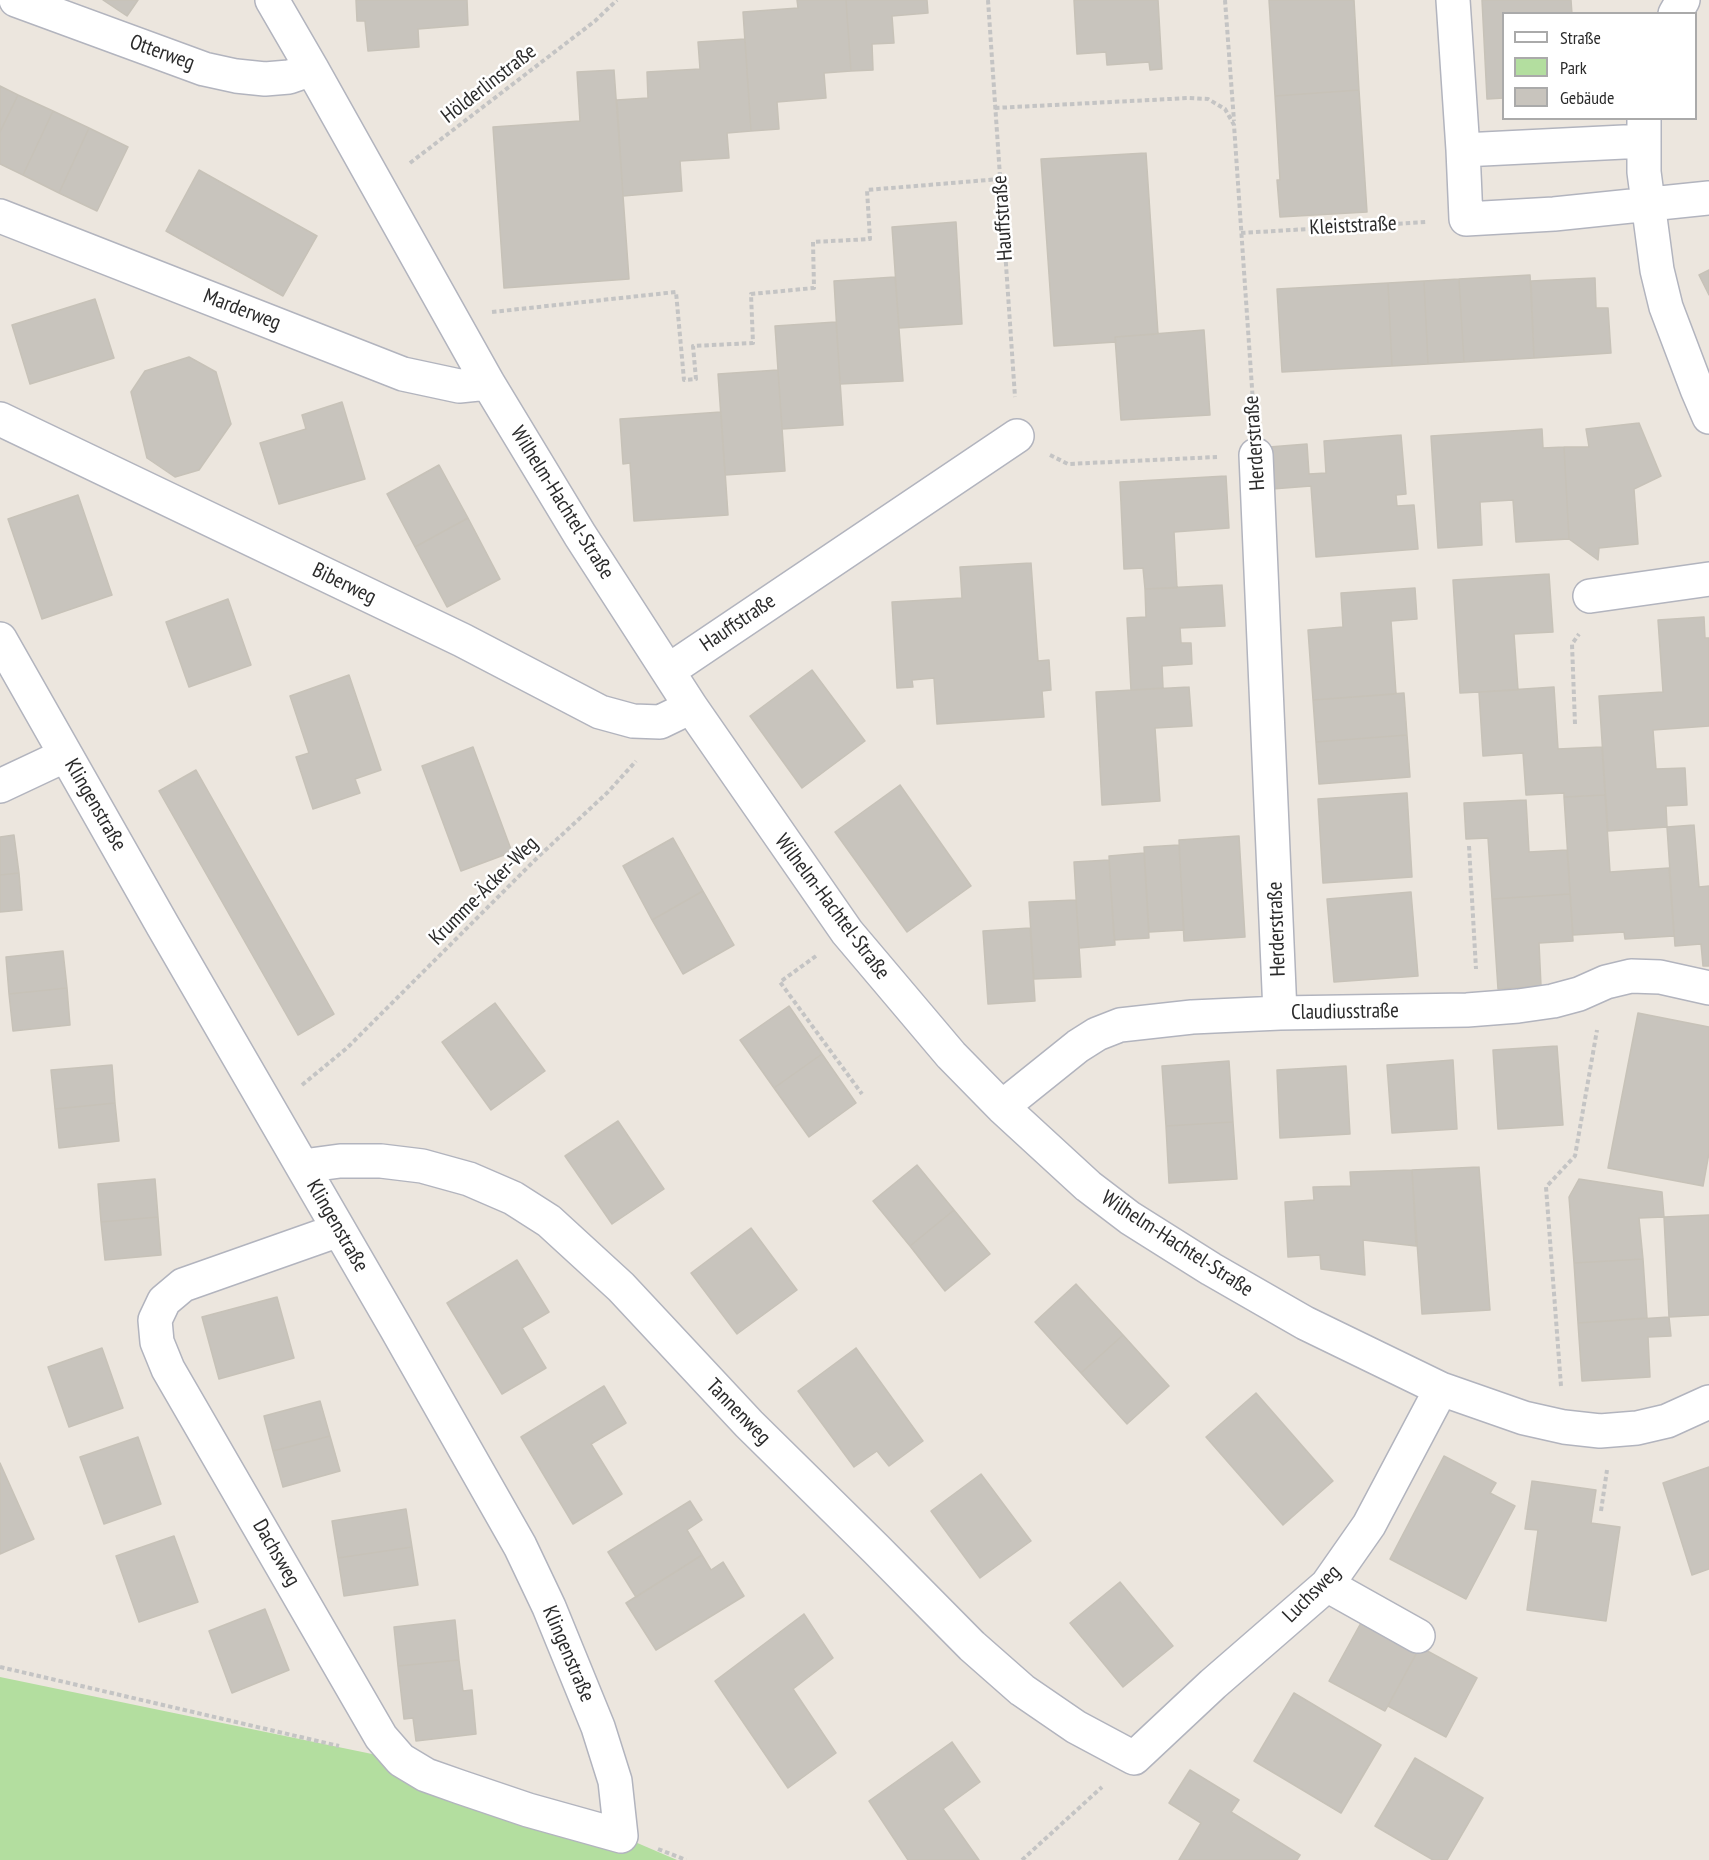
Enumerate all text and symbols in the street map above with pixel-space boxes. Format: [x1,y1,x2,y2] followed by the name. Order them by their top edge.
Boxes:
[1502,12,1697,120] legend
[1560,26,1601,49] text: Straße
[126,30,198,76] street label: Otterweg
[437,39,541,129] street label: Hölderlinstraße
[1560,56,1587,79] text: Park
[1560,86,1614,109] text: Gebäude
[987,174,1019,262] street label: Hauffstraße
[1309,211,1397,241] street label: Kleiststraße
[200,284,284,336] street label: Marderweg
[1239,395,1271,491] street label: Herderstraße
[505,422,619,584] street label: Wilhelm-Hachtel-Straße
[308,558,380,610] street label: Biberweg
[696,589,780,657] street label: Hauffstraße
[59,755,131,855] street label: Klingenstraße
[769,829,895,985] street label: Wilhelm-Hachtel-Straße
[424,831,544,951] street label: Krumme-Äcker-Weg
[1263,881,1291,977] street label: Herderstraße
[1291,998,1399,1026] street label: Claudiusstraße
[301,1176,373,1276] street label: Klingenstraße
[1096,1186,1258,1302] street label: Wilhelm-Hachtel-Straße
[700,1374,776,1450] street label: Tannenweg
[247,1515,305,1591] street label: Dachsweg
[1278,1560,1346,1628] street label: Luchsweg
[536,1602,600,1706] street label: Klingenstraße

